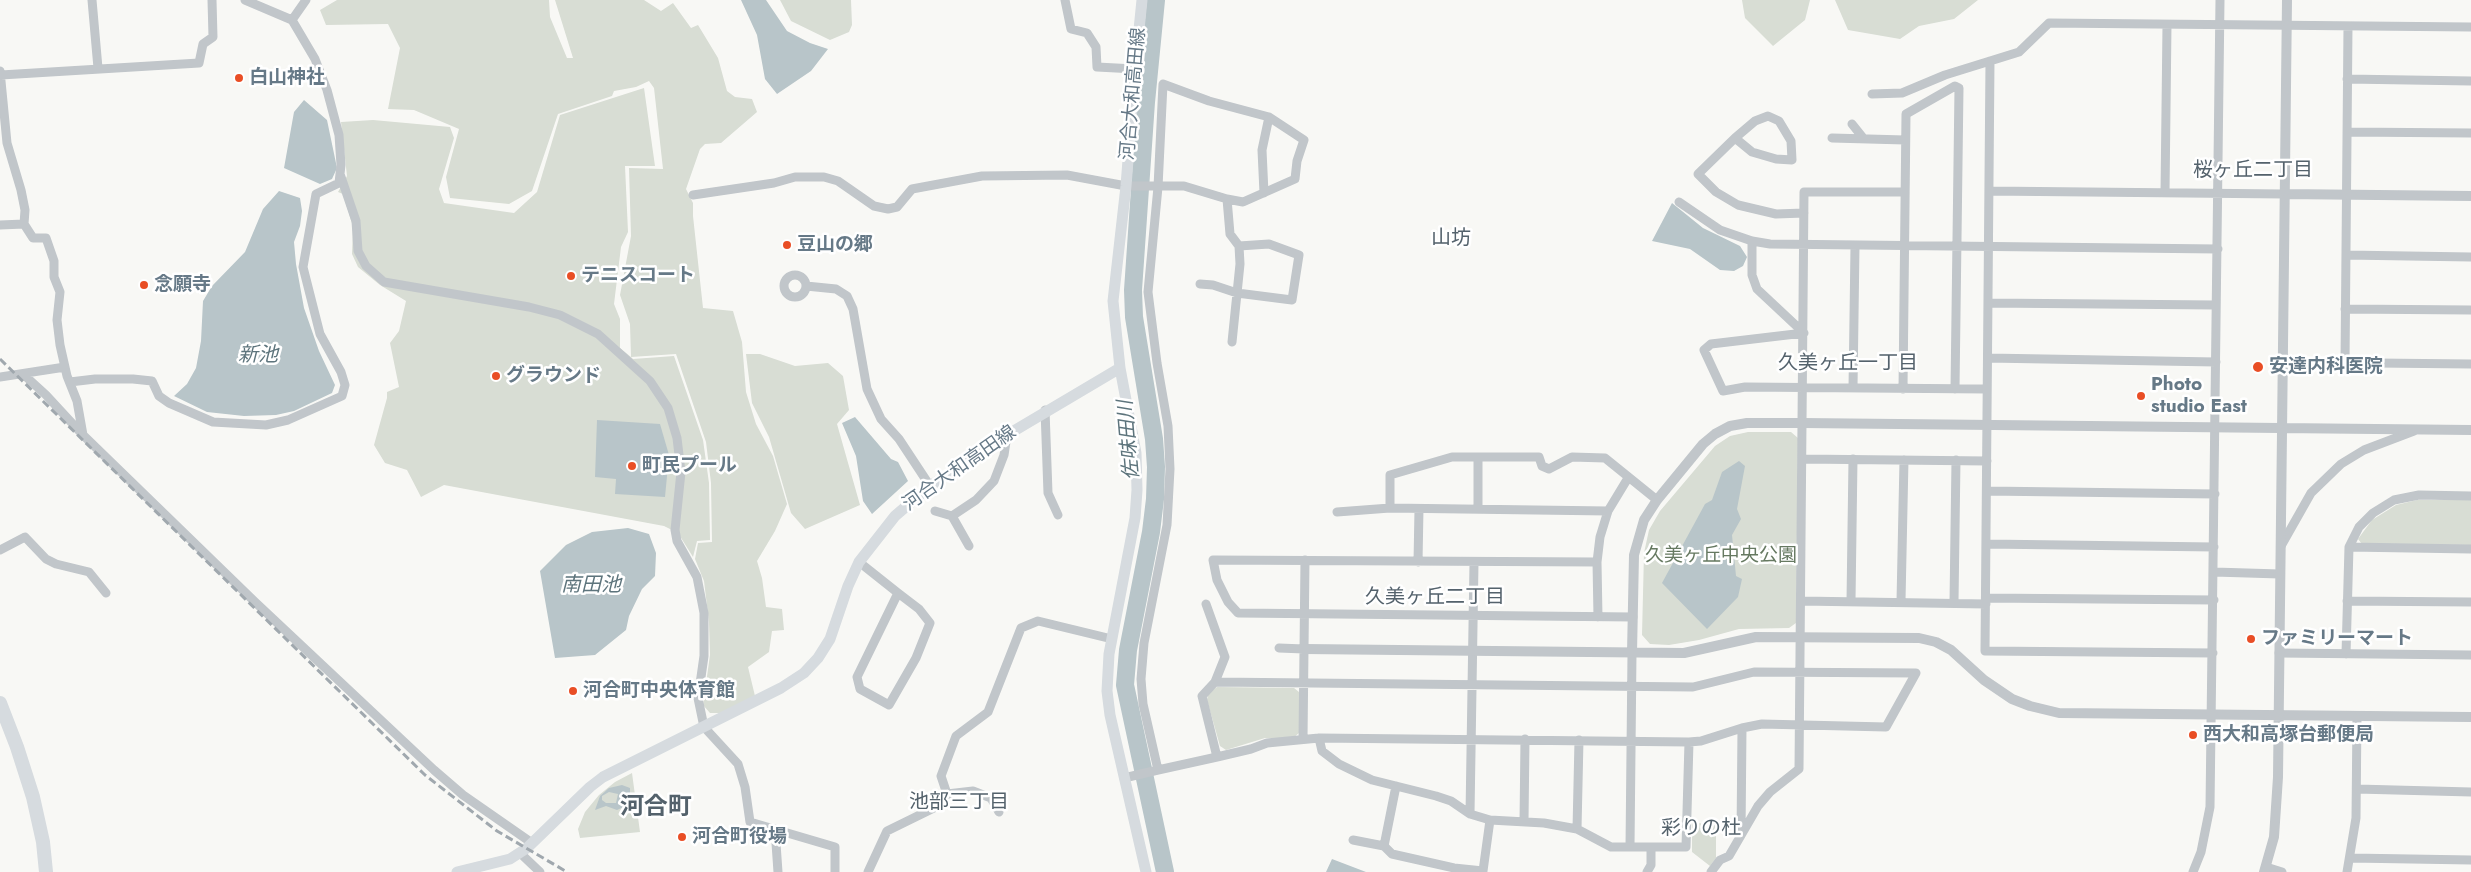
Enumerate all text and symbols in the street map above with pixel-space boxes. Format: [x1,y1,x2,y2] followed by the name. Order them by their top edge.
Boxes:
[1117,27,1151,161] street label: 河合大和高田線
[249,67,325,89] place label: 白山神社
[233,72,245,84] marker: 白山神社
[2193,159,2313,183] district label: 桜ヶ丘二丁目
[1431,227,1471,251] district label: 山坊
[797,234,873,256] place label: 豆山の郷
[781,239,793,251] marker: 豆山の郷
[581,265,695,287] place label: テニスコート
[565,270,577,282] marker: テニスコート
[154,274,211,296] place label: 念願寺
[138,279,150,291] marker: 念願寺
[238,344,278,368] water label: 新池
[1778,352,1918,376] district label: 久美ヶ丘一丁目
[2269,356,2383,378] place label: 安達内科医院
[2251,360,2265,374] marker: 安達内科医院
[506,365,601,387] place label: グラウンド
[490,370,502,382] marker: グラウンド
[2151,374,2247,418] place label: Photo studio East
[2135,390,2147,402] marker: Photo studio East
[1115,399,1145,481] water label: 佐味田川
[899,422,1021,516] street label: 河合大和高田線
[642,455,737,477] place label: 町民プール
[626,460,638,472] marker: 町民プール
[1645,545,1797,567] park label: 久美ヶ丘中央公園
[561,574,621,598] water label: 南田池
[1365,586,1505,610] district label: 久美ヶ丘二丁目
[2261,628,2413,650] place label: ファミリーマート
[2245,633,2257,645] marker: ファミリーマート
[583,680,735,702] place label: 河合町中央体育館
[567,685,579,697] marker: 河合町中央体育館
[2203,724,2374,746] place label: 西大和高塚台郵便局
[2187,729,2199,741] marker: 西大和高塚台郵便局
[909,791,1009,815] district label: 池部三丁目
[620,794,692,822] district label: 河合町
[1661,817,1741,841] district label: 彩りの杜
[692,826,787,848] place label: 河合町役場
[676,831,688,843] marker: 河合町役場

